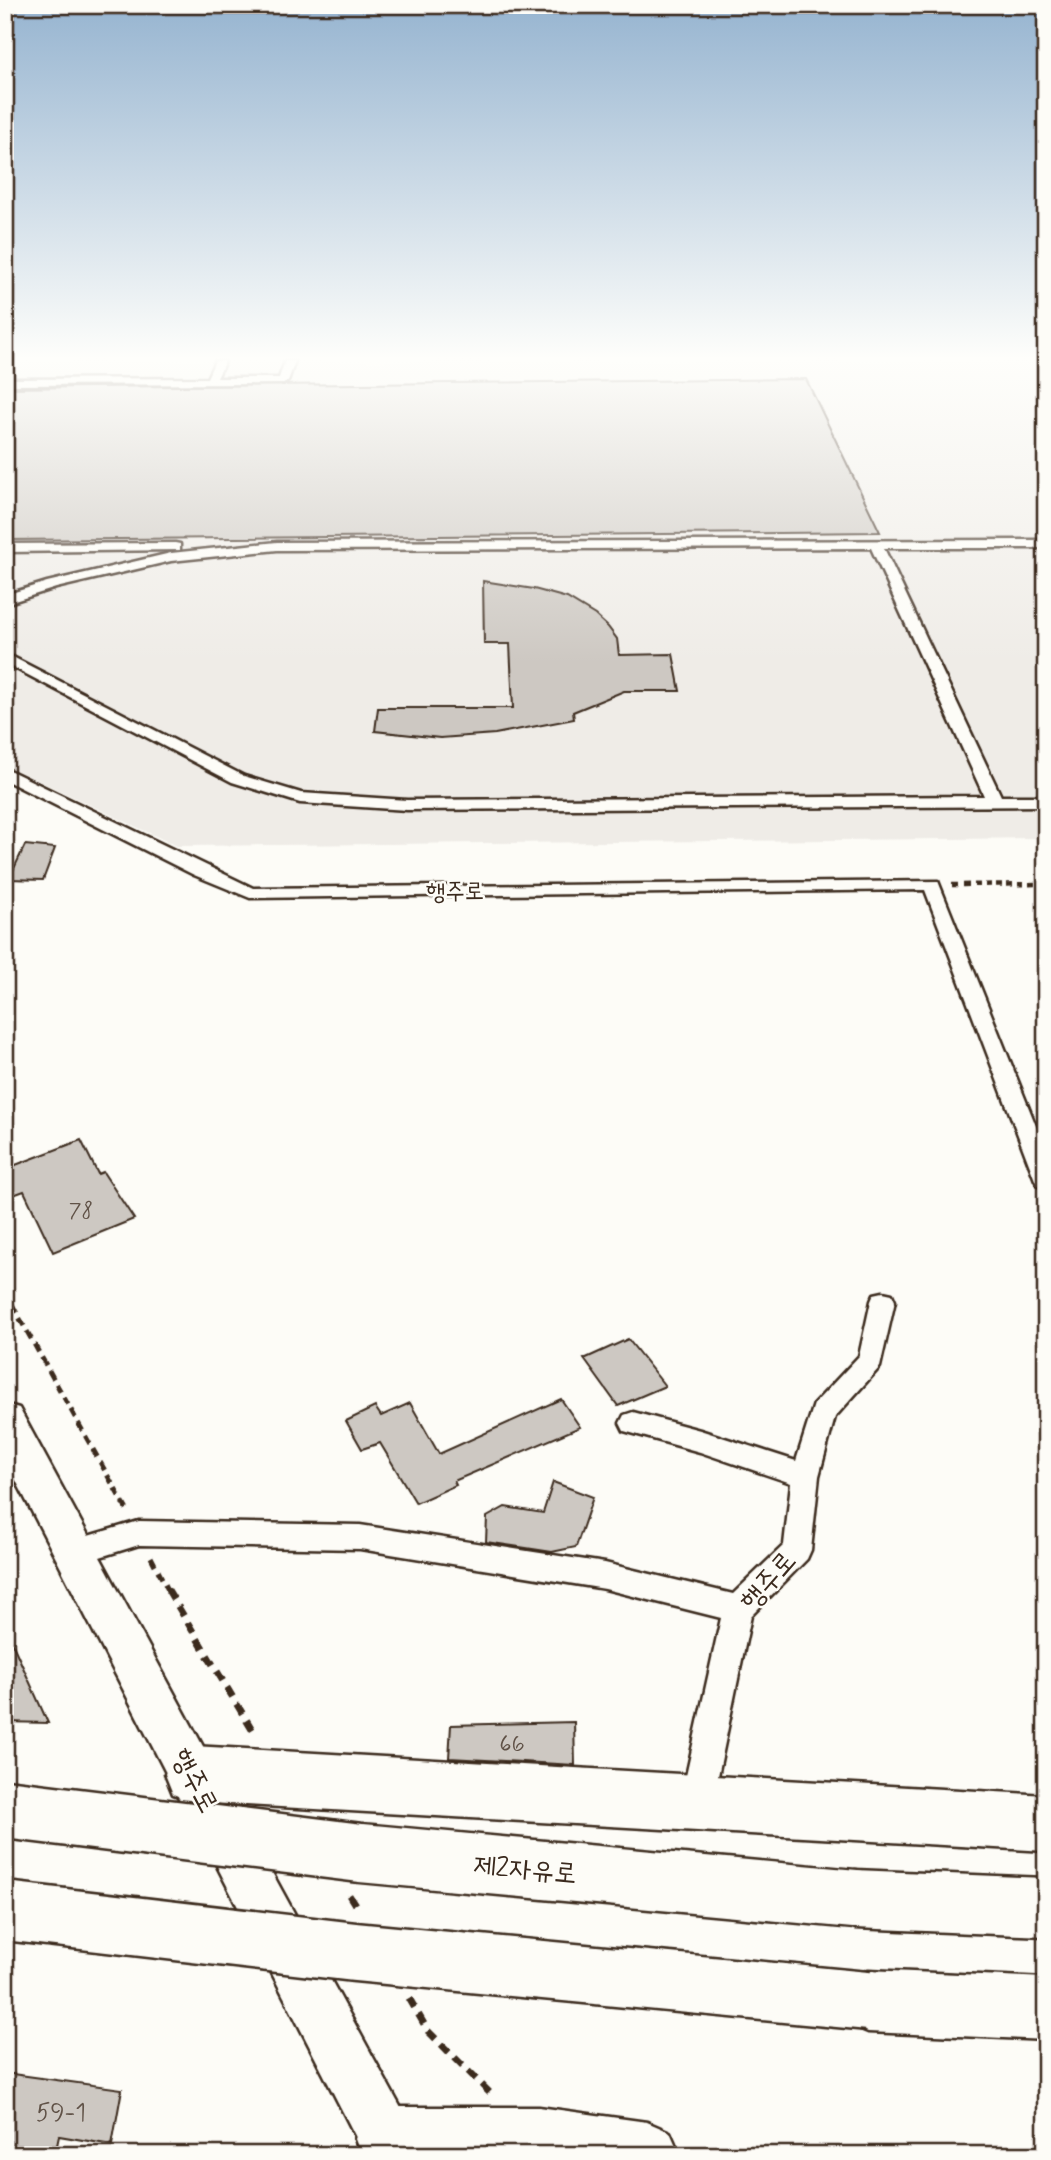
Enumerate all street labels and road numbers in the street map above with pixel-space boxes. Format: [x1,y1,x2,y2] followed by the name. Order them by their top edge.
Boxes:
[426,876,484,909] street label: 행주로
[733,1544,805,1619] street label: 행주로
[162,1743,226,1820] street label: 행주로
[471,1848,578,1893] street label: 제2자유로

